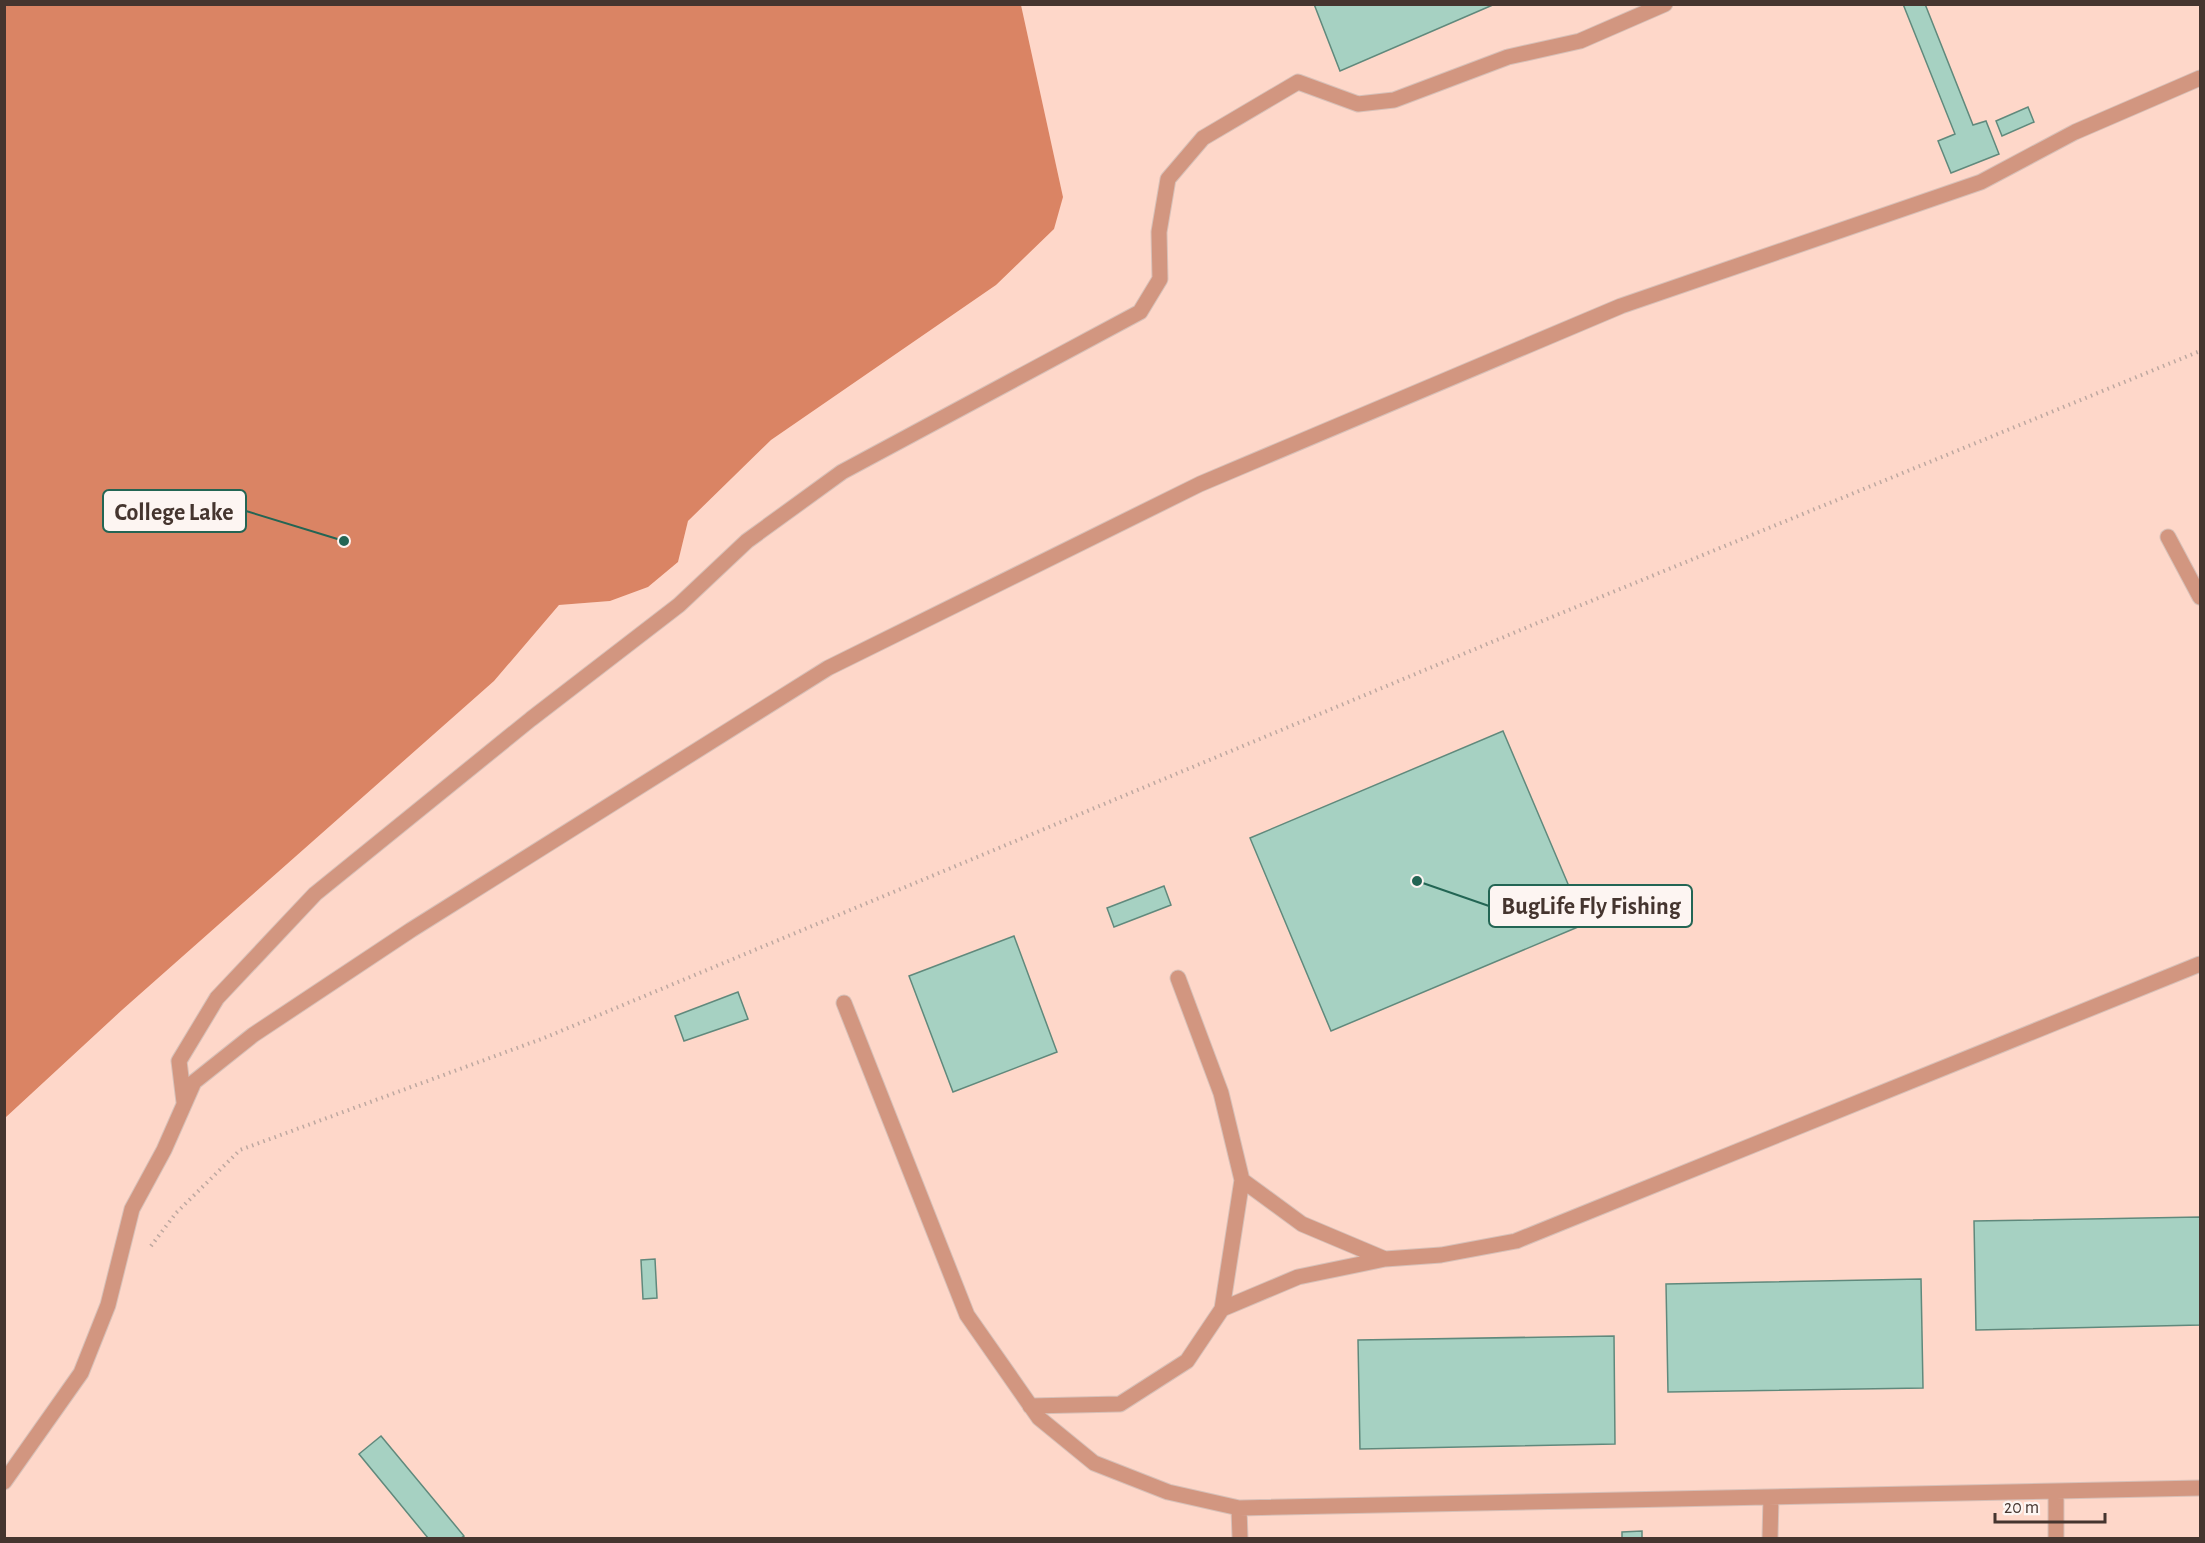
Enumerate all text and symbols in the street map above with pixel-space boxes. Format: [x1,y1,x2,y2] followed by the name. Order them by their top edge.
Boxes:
[103,490,246,532] callout: College Lake
[114,501,234,525] text: College Lake
[1489,885,1692,927] callout: BugLife Fly Fishing
[1501,895,1682,919] text: BugLife Fly Fishing
[1995,1486,2104,1524] scale bar
[2004,1499,2039,1517] text: 20 m

